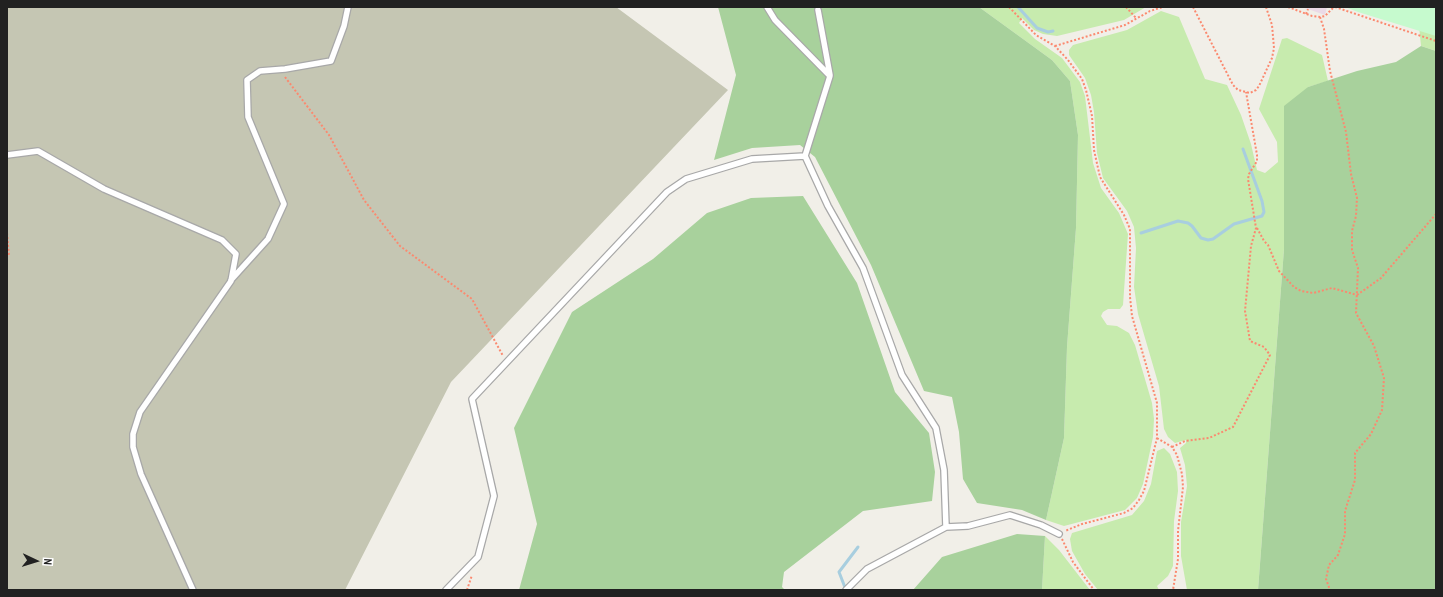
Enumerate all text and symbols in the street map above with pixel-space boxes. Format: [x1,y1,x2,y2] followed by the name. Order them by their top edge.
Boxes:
[16,541,56,581] north arrow
[41,558,55,565] text: N

